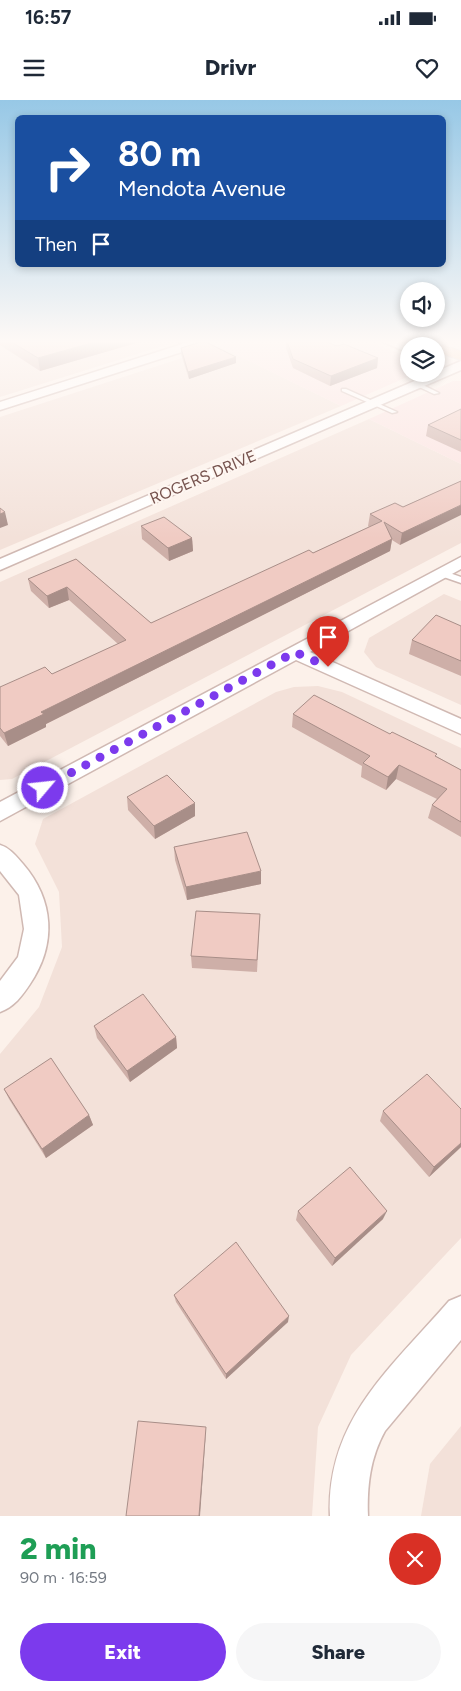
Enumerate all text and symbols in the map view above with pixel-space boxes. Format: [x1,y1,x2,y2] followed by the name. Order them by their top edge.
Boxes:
[25,6,71,29] text: 16:57
[20,54,48,82] icon: menu
[205,54,256,81] text: Drivr
[413,54,441,82] icon: heart
[118,133,201,175] text: 80 m
[35,135,100,200] icon: right
[118,175,286,202] text: Mendota Avenue
[87,230,115,258] icon: arrive
[35,233,77,256] text: Then
[400,282,445,382] map controls
[400,282,445,327] button: sound
[400,337,445,382] button: layers
[147,446,259,508] street label: ROGERS DRIVE
[307,616,349,667] pin
[314,623,342,651] icon: arrive
[16,761,68,813] position arrow
[20,1530,97,1567] text: 2 min
[389,1533,441,1585] button: close
[20,1568,107,1587] text: 90 m · 16:59
[20,1623,226,1681] button: Exit
[236,1623,441,1681] button: Share

